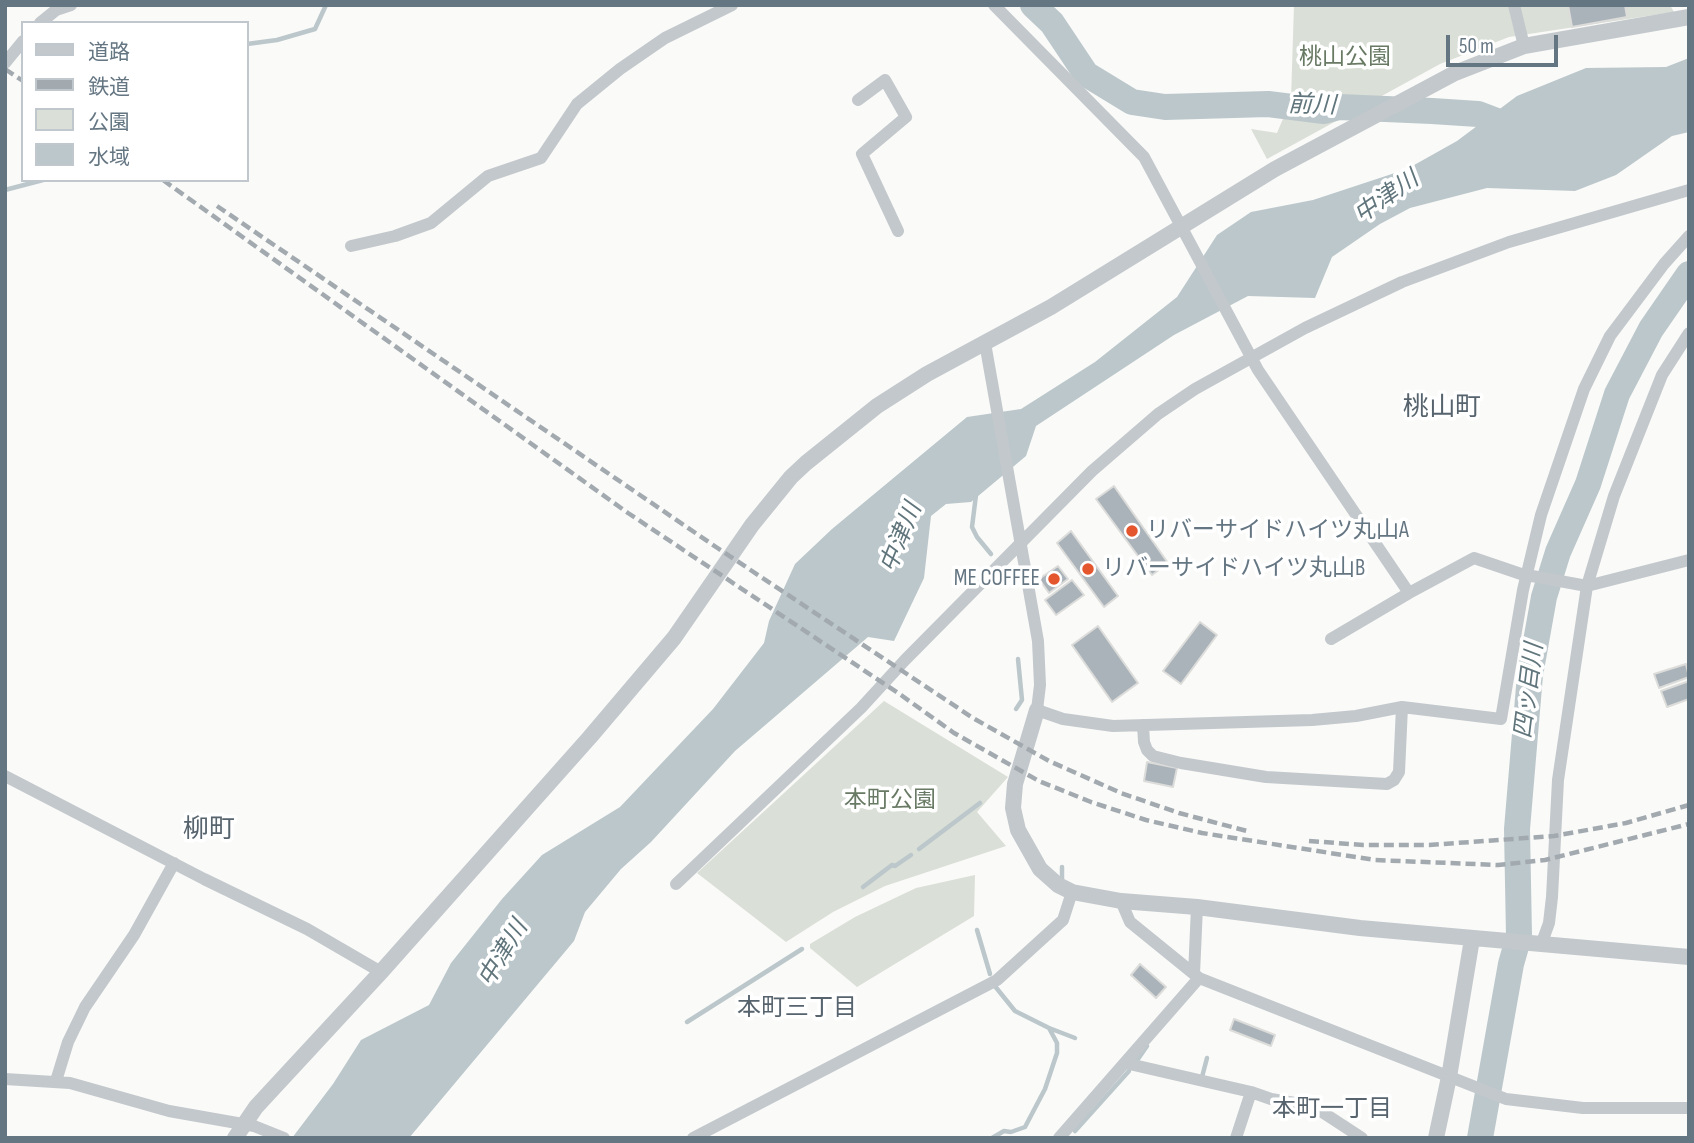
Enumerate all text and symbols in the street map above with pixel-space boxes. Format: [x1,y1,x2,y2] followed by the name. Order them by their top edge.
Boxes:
[21,21,248,182] legend
[1449,21,1561,65] scale bar
[1459,34,1494,59] text: 50 m
[88,40,130,65] text: 道路
[1299,44,1391,72] park label: 桃山公園
[88,75,130,100] text: 鉄道
[1288,91,1336,121] water label: 前川
[88,110,130,135] text: 公園
[88,145,130,170] text: 水域
[1349,166,1425,230] water label: 中津川
[1403,392,1481,424] district label: 桃山町
[875,499,929,577] water label: 中津川
[1146,517,1409,545] place label: リバーサイドハイツ丸山A
[1124,523,1140,539] marker: リバーサイドハイツ丸山A
[1102,555,1365,583] place label: リバーサイドハイツ丸山B
[1080,561,1096,577] marker: リバーサイドハイツ丸山B
[954,565,1040,593] place label: ME COFFEE
[1046,571,1062,587] marker: ME COFFEE
[1510,642,1550,740] water label: 四ッ目川
[844,787,936,815] park label: 本町公園
[183,814,235,846] district label: 柳町
[473,916,535,992] water label: 中津川
[737,995,857,1023] district label: 本町三丁目
[1272,1096,1392,1124] district label: 本町一丁目

